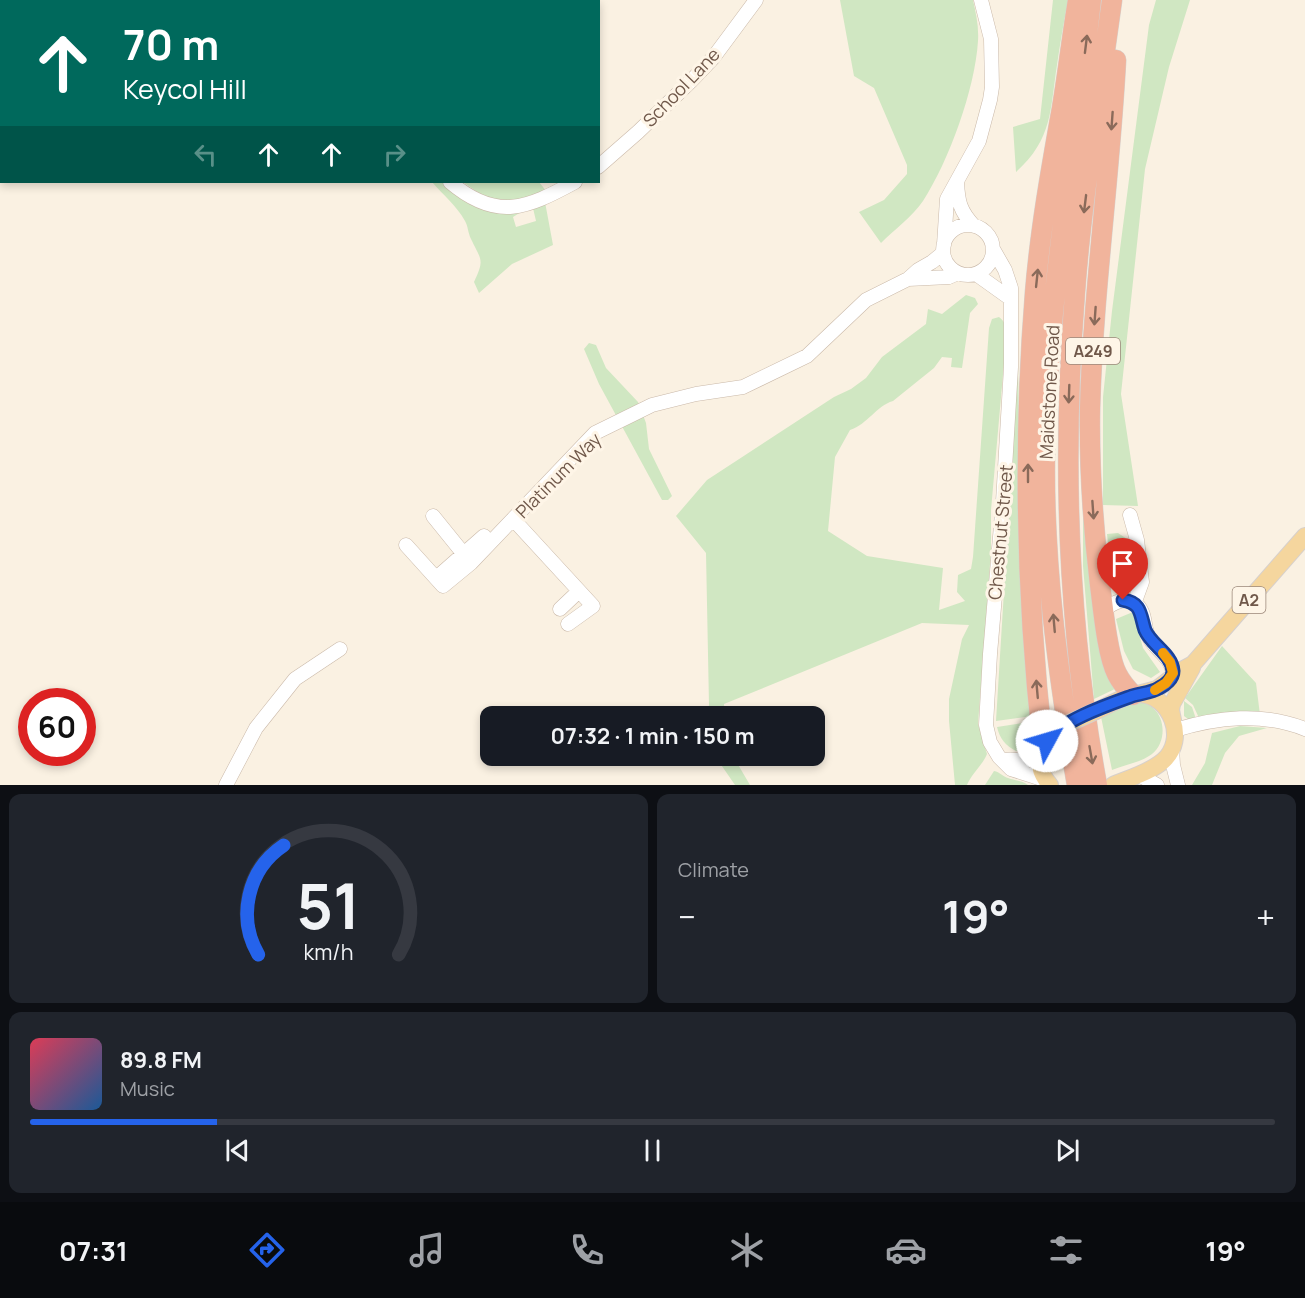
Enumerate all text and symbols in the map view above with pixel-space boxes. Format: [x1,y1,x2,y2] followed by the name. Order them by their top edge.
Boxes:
[123,15,219,73] text: 70 m
[24,24,102,102] icon: ahead
[1081,35,1092,55] one-way arrow
[637,42,725,132] street label: School Lane
[123,70,247,107] text: Keycol Hill
[1107,111,1118,131] one-way arrow
[189,138,222,171] icon: left
[252,138,285,171] icon: ahead
[315,138,348,171] icon: ahead
[378,138,411,171] icon: right
[1079,193,1090,213] one-way arrow
[1032,269,1043,289] one-way arrow
[1089,305,1100,325] one-way arrow
[1034,324,1064,460] street label: Maidstone Road
[1066,338,1120,364] road number: A249
[1064,383,1075,403] one-way arrow
[510,427,606,523] street label: Platinum Way
[982,463,1018,601] street label: Chestnut Street
[1022,463,1034,483] one-way arrow
[1088,500,1099,520] one-way arrow
[1097,538,1148,600] pin
[1106,547,1139,580] icon: arrive
[1232,587,1266,613] road number: A2
[1048,614,1059,634] one-way arrow
[1031,679,1042,699] one-way arrow
[18,688,96,766] speed limit sign: 60
[1015,709,1079,773] position arrow
[551,721,754,751] text: 07:32 · 1 min · 150 m
[1086,745,1097,765] one-way arrow
[678,856,749,883] text: Climate
[297,862,360,948] text: 51
[942,885,1010,947] text: 19°
[678,894,696,939] text: −
[1256,894,1275,939] text: +
[304,938,353,967] text: km/h
[120,1045,202,1075] text: 89.8 FM
[120,1075,175,1102] text: Music
[221,1134,254,1167] icon: previous
[636,1134,669,1167] icon: pause
[1051,1134,1084,1167] icon: next
[246,1229,288,1271] icon: directions
[406,1229,448,1271] icon: music
[566,1229,608,1271] icon: phone
[726,1229,768,1271] icon: climate
[885,1229,927,1271] icon: car
[1045,1229,1087,1271] icon: filters
[59,1232,128,1269] text: 07:31
[1205,1232,1246,1269] text: 19°

